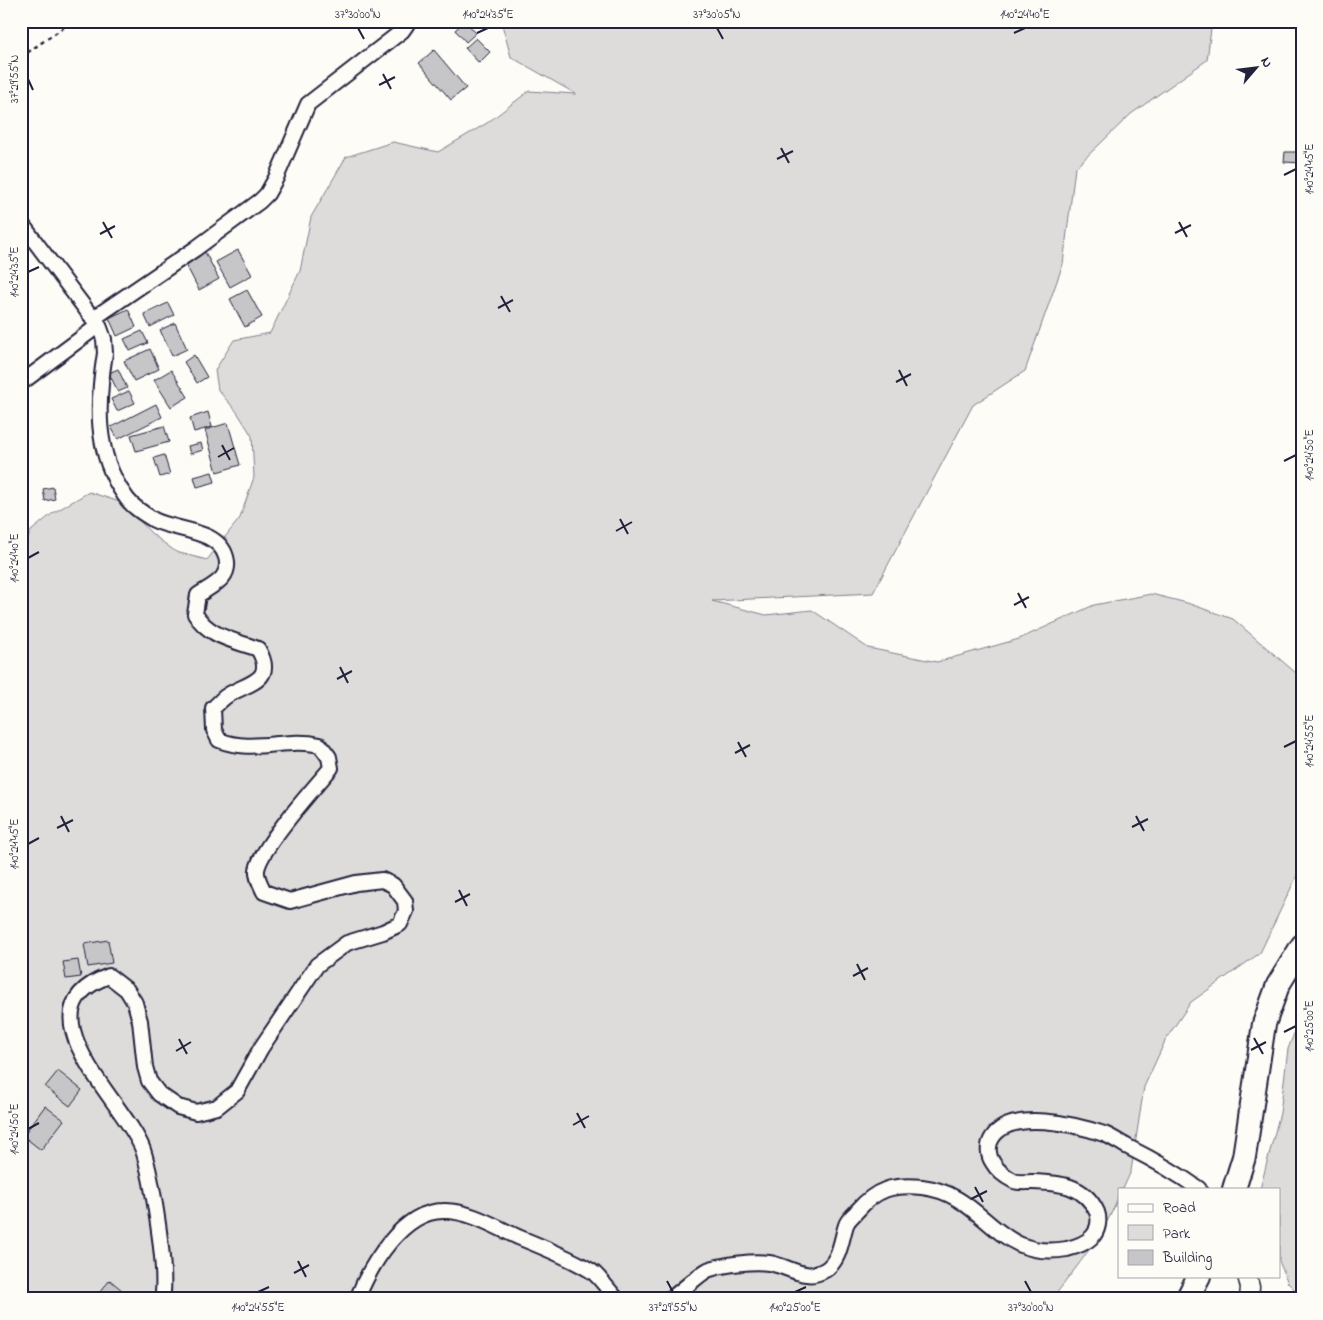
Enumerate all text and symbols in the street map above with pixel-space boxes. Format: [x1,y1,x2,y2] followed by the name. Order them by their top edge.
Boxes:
[335,6,381,24] text: 37°30'00"N
[462,6,514,24] text: 140°24'35"E
[693,6,741,24] text: 37°30'05"N
[1000,6,1050,24] text: 140°24'40"E
[1230,42,1280,92] north arrow
[1255,53,1278,72] text: N
[6,55,24,103] text: 37°29'55"N
[1301,143,1319,195] text: 140°24'45"E
[6,246,24,298] text: 140°24'35"E
[1301,429,1319,481] text: 140°24'50"E
[6,533,24,583] text: 140°24'40"E
[1301,714,1319,768] text: 140°24'55"E
[6,818,24,870] text: 140°24'45"E
[1301,1000,1319,1052] text: 140°25'00"E
[6,1103,24,1155] text: 140°24'50"E
[1118,1188,1280,1278] legend
[1163,1197,1196,1219] text: Road
[1163,1223,1191,1245] text: Park
[1162,1247,1212,1270] text: Building
[231,1299,285,1317] text: 140°24'55"E
[649,1299,697,1317] text: 37°29'55"N
[769,1299,821,1317] text: 140°25'00"E
[1008,1299,1054,1317] text: 37°30'00"N

